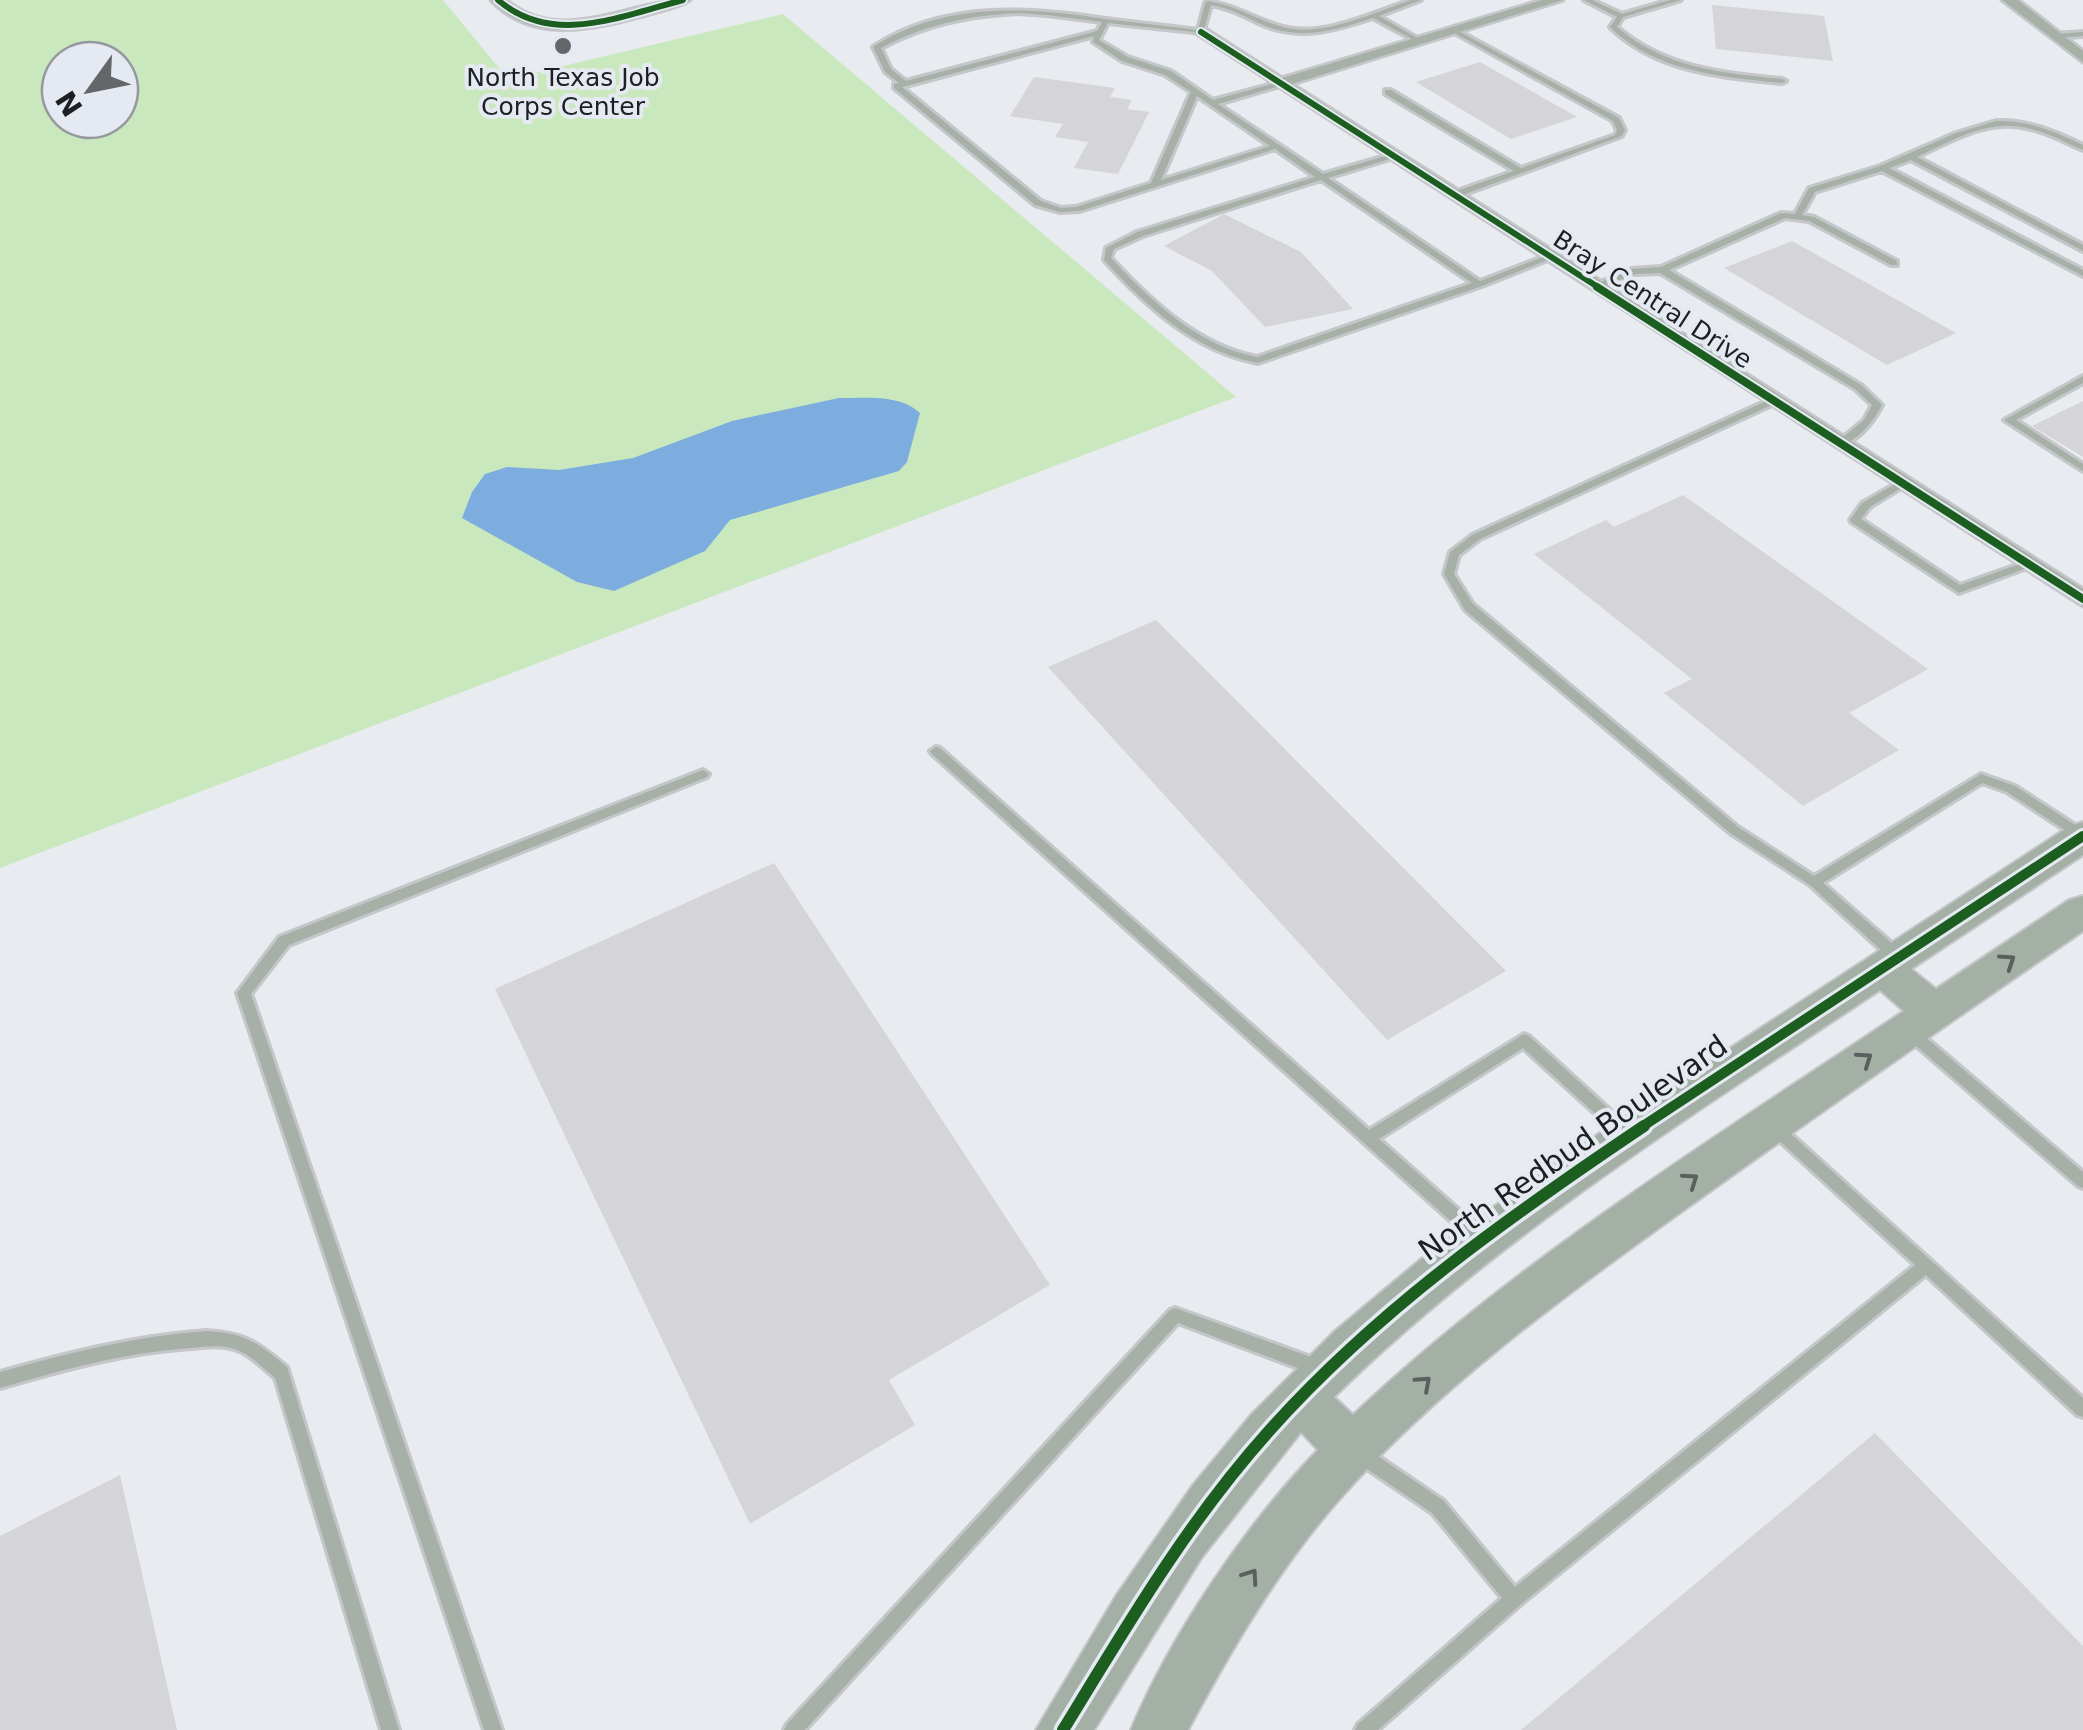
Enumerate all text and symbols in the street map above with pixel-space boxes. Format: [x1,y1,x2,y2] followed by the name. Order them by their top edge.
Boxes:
[552,35,574,57] marker: North Texas Job Corps Center
[40,40,140,140] north arrow
[466,63,660,121] place label: North Texas Job Corps Center
[49,85,90,122] text: N
[1548,224,1758,375] street label: Bray Central Drive
[1998,955,2016,974] one-way arrow
[1412,1027,1734,1268] street label: North Redbud Boulevard
[1853,1053,1872,1071] one-way arrow
[1679,1174,1698,1192] one-way arrow
[1412,1377,1431,1395] one-way arrow
[1239,1569,1257,1588] one-way arrow

